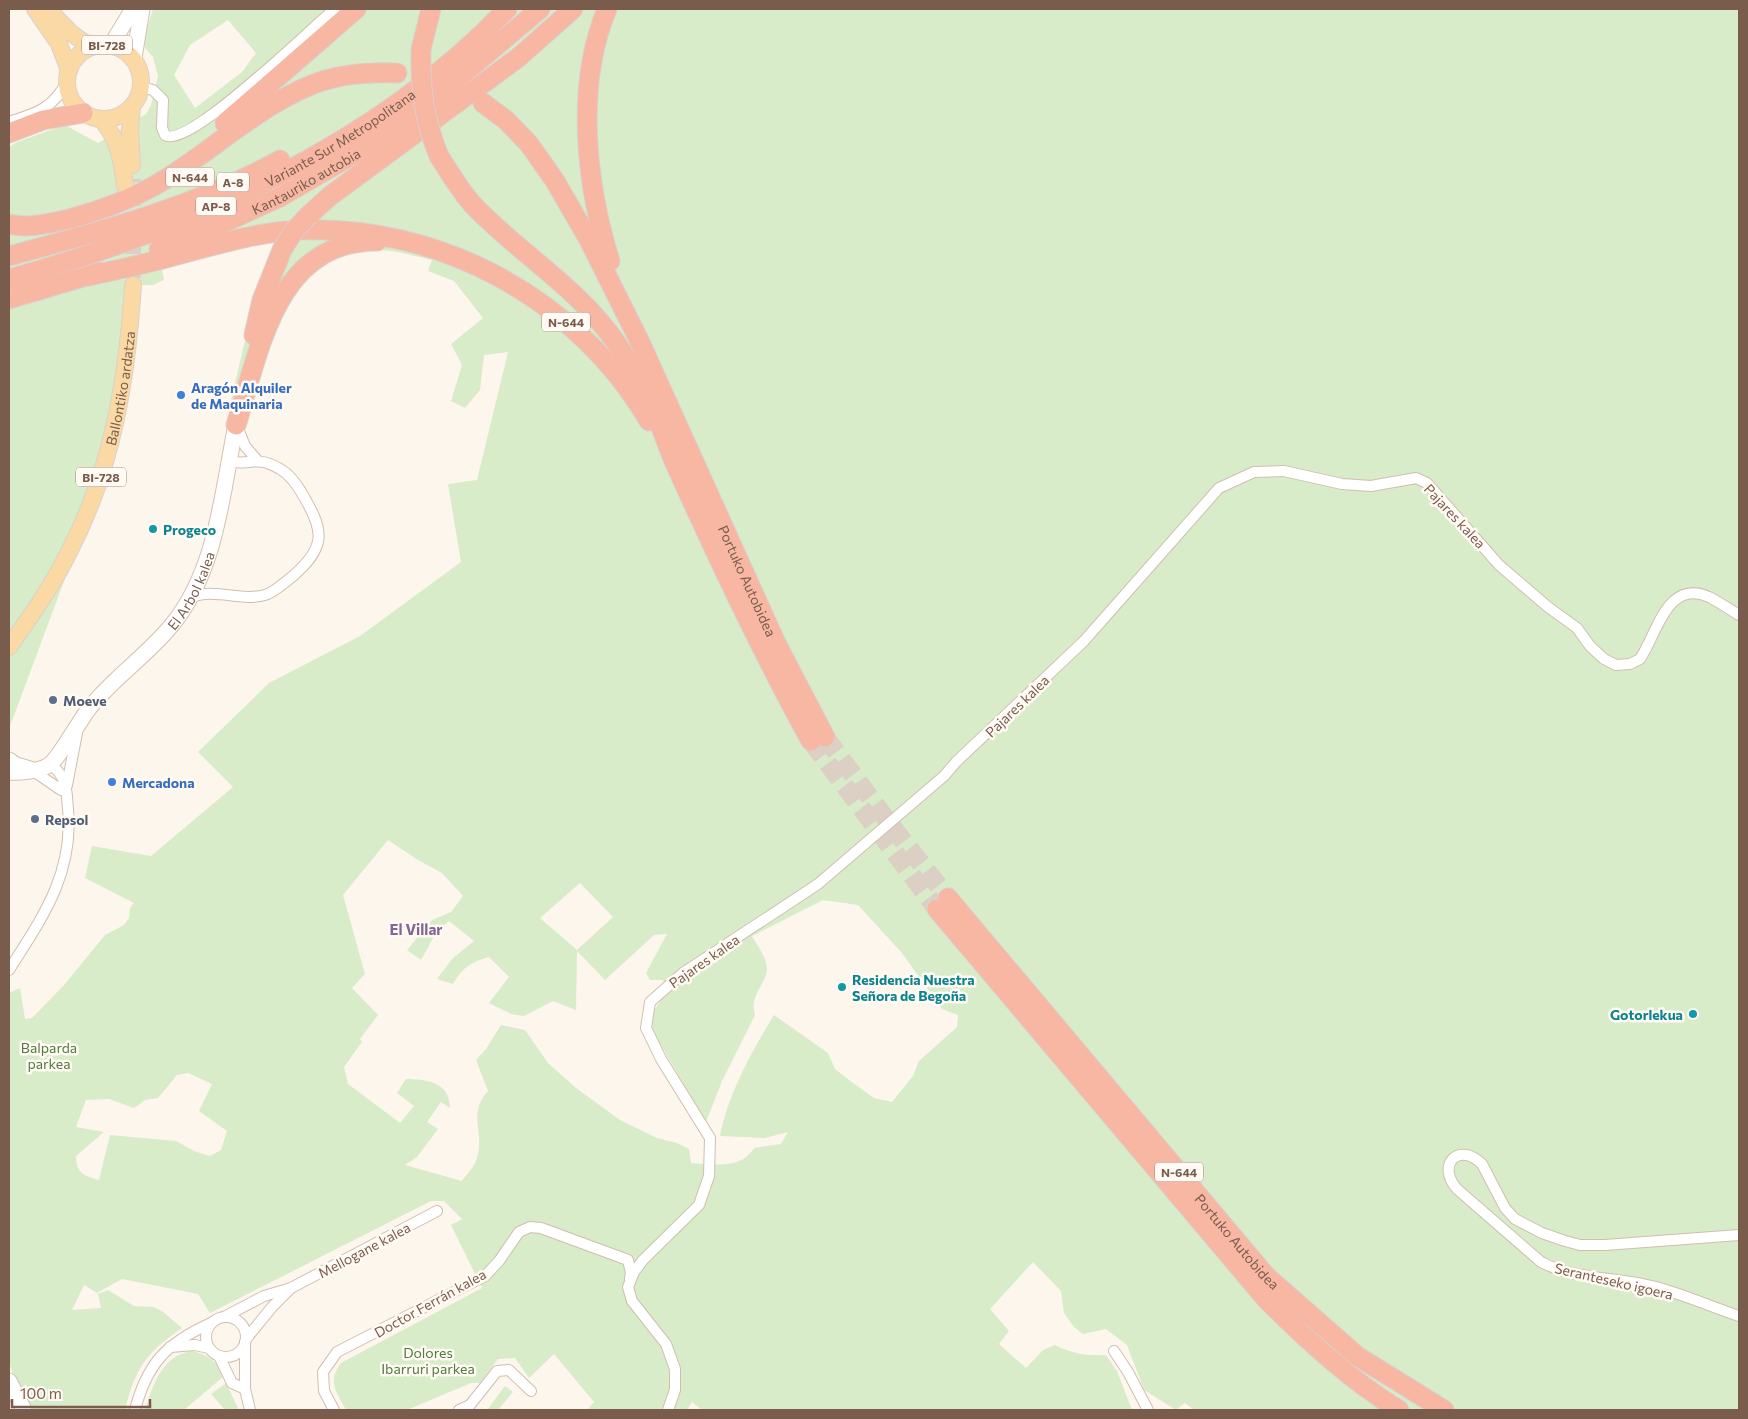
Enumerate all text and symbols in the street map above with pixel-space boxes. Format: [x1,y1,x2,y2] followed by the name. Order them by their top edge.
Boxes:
[82,36,132,54] road number: BI-728
[261,85,418,190] street label: Variante Sur Metropolitana
[249,144,363,217] street label: Kantauriko autobia
[166,168,214,186] road number: N-644
[217,172,249,192] road number: A-8
[196,197,236,216] road number: AP-8
[542,313,590,332] road number: N-644
[101,330,138,447] street label: Ballontiko ardatza
[191,379,292,412] place label: Aragón Alquiler de Maquinaria
[175,389,187,401] marker: Aragón Alquiler de Maquinaria
[76,468,126,487] road number: BI-728
[1421,480,1489,552] street label: Pajares kalea
[163,521,216,538] place label: Progeco
[715,522,780,639] street label: Portuko Autobidea
[147,523,159,535] marker: Progeco
[163,549,217,633] street label: El Arbol kalea
[982,671,1052,741] street label: Pajares kalea
[63,692,107,709] place label: Moeve
[47,694,59,706] marker: Moeve
[122,774,195,791] place label: Mercadona
[106,776,118,788] marker: Mercadona
[45,811,88,828] place label: Repsol
[29,813,41,825] marker: Repsol
[390,920,443,938] district label: El Villar
[666,931,742,991] street label: Pajares kalea
[852,971,975,1004] place label: Residencia Nuestra Señora de Begoña
[836,981,848,993] marker: Residencia Nuestra Señora de Begoña
[1610,1006,1683,1023] place label: Gotorlekua
[1687,1008,1699,1020] marker: Gotorlekua
[21,1039,77,1072] park label: Balparda parkea
[1155,1162,1203,1182] road number: N-644
[1192,1190,1283,1292] street label: Portuko Autobidea
[315,1218,413,1282] street label: Mellogane kalea
[1553,1259,1675,1303] street label: Seranteseko igoera
[371,1265,489,1341] street label: Doctor Ferrán kalea
[381,1344,475,1377] park label: Dolores Ibarruri parkea
[12,1376,150,1408] scale bar
[20,1384,62,1402] text: 100 m

